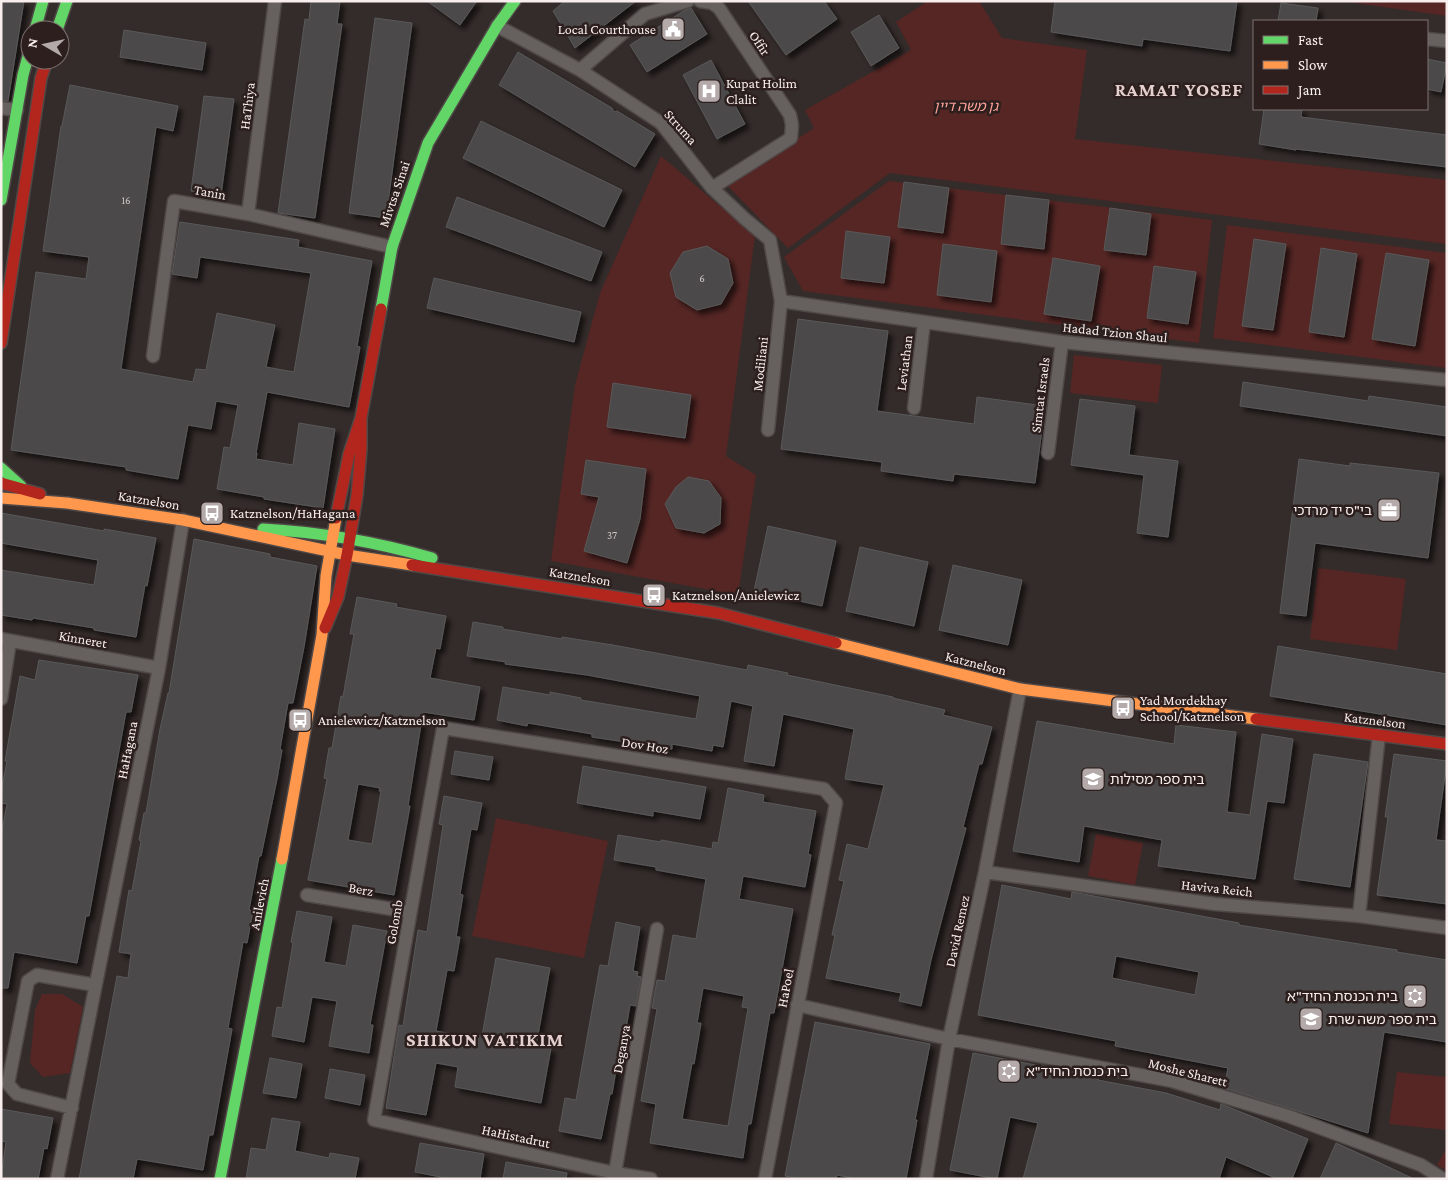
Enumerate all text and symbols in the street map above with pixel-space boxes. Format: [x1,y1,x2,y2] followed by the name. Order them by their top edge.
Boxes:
[660,16,686,42] public building icon: Local Courthouse
[20,20,70,70] north arrow
[1253,20,1428,110] legend
[558,21,656,37] place label: Local Courthouse
[746,28,774,58] street label: Offir
[1298,32,1324,48] text: Fast
[24,37,41,49] text: N
[1298,57,1328,73] text: Slow
[726,75,797,107] place label: Kupat Holim Clalit
[696,78,722,104] hospital icon: Kupat Holim Clalit
[1115,79,1243,100] district label: RAMAT YOSEF
[236,81,258,130] street label: HaThiya
[1296,82,1321,99] text: Jam
[934,98,1000,114] park label: גן משה דיין
[661,106,701,148] street label: Struma
[375,159,413,229] street label: Mivtsa Sinai
[193,181,228,203] street label: Tanin
[121,194,131,206] house number: 16
[699,272,705,284] house number: 6
[1062,319,1168,345] street label: Hadad Tzion Shaul
[893,334,915,392] street label: Leviathan
[749,336,771,392] street label: Modiliani
[1027,356,1053,434] street label: Simtat Israels
[117,487,181,513] street label: Katznelson
[1376,497,1402,523] office icon: בי"ס יד מרדכי
[199,500,225,526] bus stop icon: Katznelson/HaHagana
[1293,502,1372,518] place label: בי"ס יד מרדכי
[230,505,356,521] place label: Katznelson/HaHagana
[607,529,617,541] house number: 37
[548,563,612,589] street label: Katznelson
[641,582,667,608] bus stop icon: Katznelson/Anielewicz
[672,587,799,603] place label: Katznelson/Anielewicz
[58,627,109,651] street label: Kinneret
[944,648,1009,678] street label: Katznelson
[1140,692,1245,724] place label: Yad Mordekhay School/Katznelson
[1110,695,1136,721] bus stop icon: Yad Mordekhay School/Katznelson
[287,707,313,733] bus stop icon: Anielewicz/Katznelson
[1343,708,1407,732] street label: Katznelson
[318,712,446,728] place label: Anielewicz/Katznelson
[114,719,141,780] street label: HaHagana
[620,733,670,757] street label: Dov Hoz
[1080,766,1106,792] school or university icon: בית ספר מסילות
[1110,771,1204,787] place label: בית ספר מסילות
[246,876,272,931] street label: Anilevich
[1180,876,1254,900] street label: Haviva Reich
[347,879,375,899] street label: Berz
[942,894,972,968] street label: David Remez
[382,899,406,945] street label: Golomb
[773,967,797,1009] street label: HaPoel
[1402,983,1428,1009] synagogue icon: בית הכנסת החיד"א
[1287,988,1398,1004] place label: בית הכנסת החיד"א
[1298,1006,1324,1032] school or university icon: בית ספר משה שרת
[1328,1011,1437,1027] place label: בית ספר משה שרת
[609,1023,633,1075] street label: Deganya
[406,1029,564,1050] district label: SHIKUN VATIKIM
[1147,1054,1230,1090] street label: Moshe Sharett
[996,1058,1022,1084] synagogue icon: בית כנסת החיד"א
[1026,1063,1128,1079] place label: בית כנסת החיד"א
[480,1121,552,1151] street label: HaHistadrut

